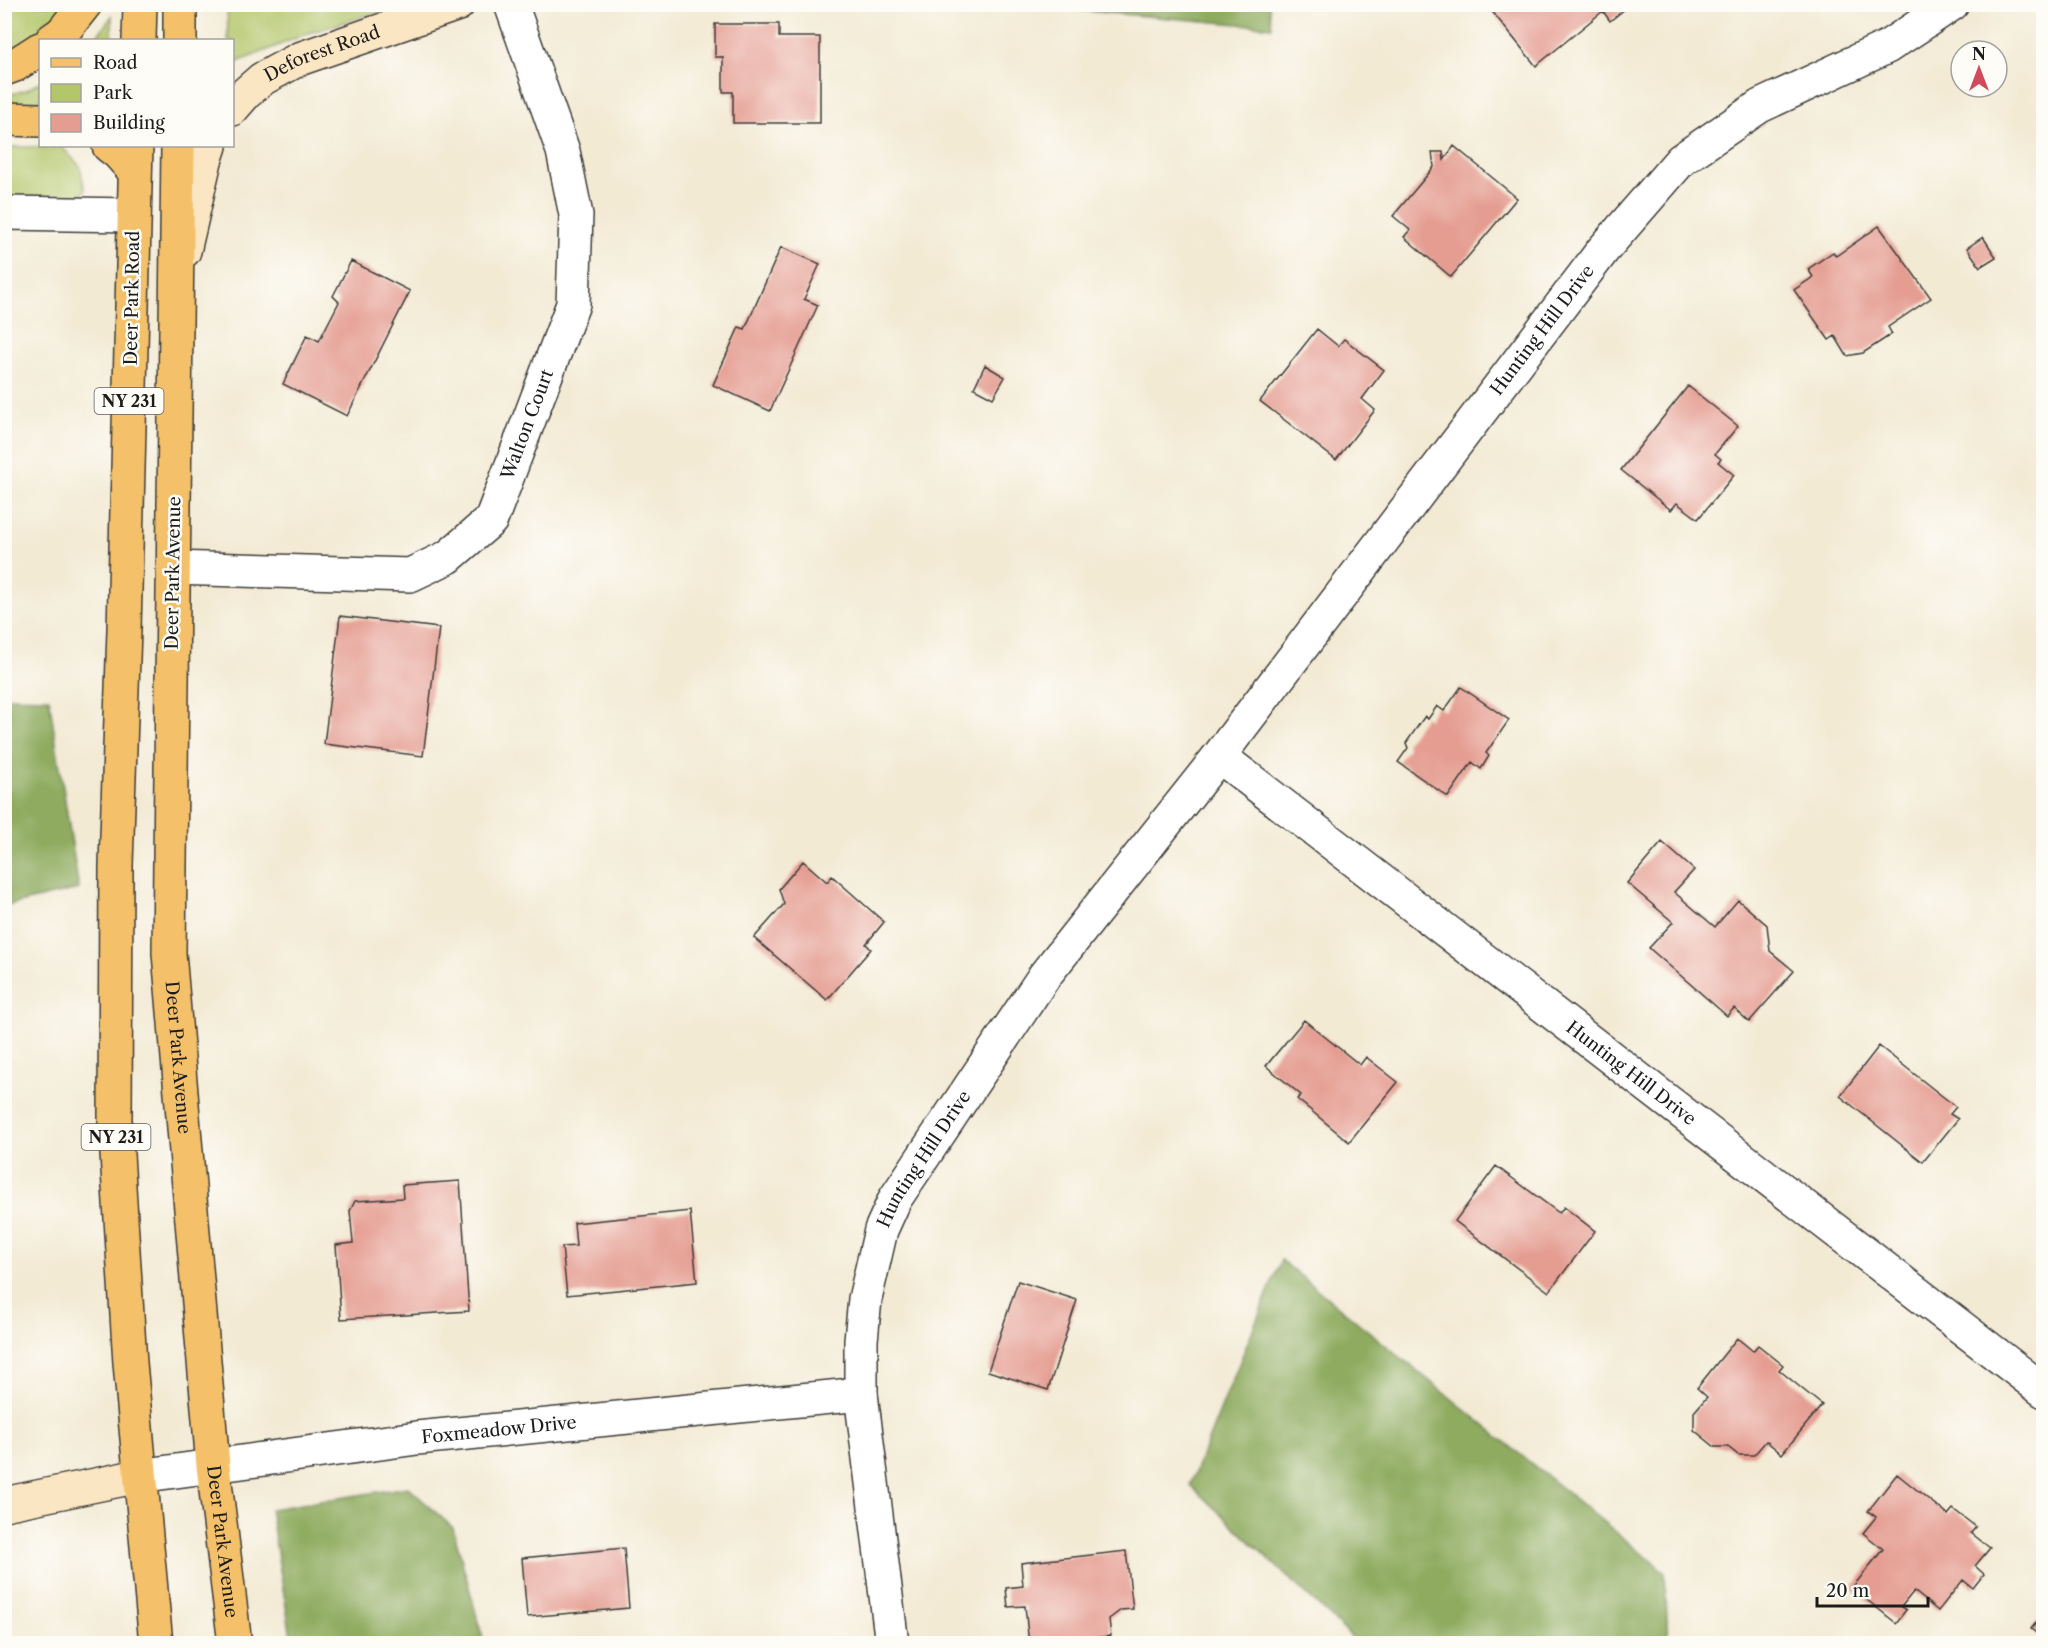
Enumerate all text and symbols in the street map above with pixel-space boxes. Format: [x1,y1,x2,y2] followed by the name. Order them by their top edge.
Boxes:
[260,21,383,87] street label: Deforest Road
[39,39,234,147] legend
[1949,39,2009,99] north arrow
[1972,44,1986,64] text: N
[93,52,138,74] text: Road
[93,82,134,104] text: Park
[93,112,165,134] text: Building
[120,230,144,366] street label: Deer Park Road
[1486,260,1599,400] street label: Hunting Hill Drive
[496,366,558,484] street label: Walton Court
[94,388,164,414] road number: NY 231
[161,496,185,650] street label: Deer Park Avenue
[160,980,195,1135] street label: Deer Park Avenue
[1562,1016,1700,1130] street label: Hunting Hill Drive
[873,1086,975,1231] street label: Hunting Hill Drive
[82,1124,150,1150] road number: NY 231
[420,1411,578,1449] street label: Foxmeadow Drive
[202,1464,243,1619] street label: Deer Park Avenue
[1817,1570,1928,1608] scale bar
[1826,1580,1870,1602] text: 20 m

